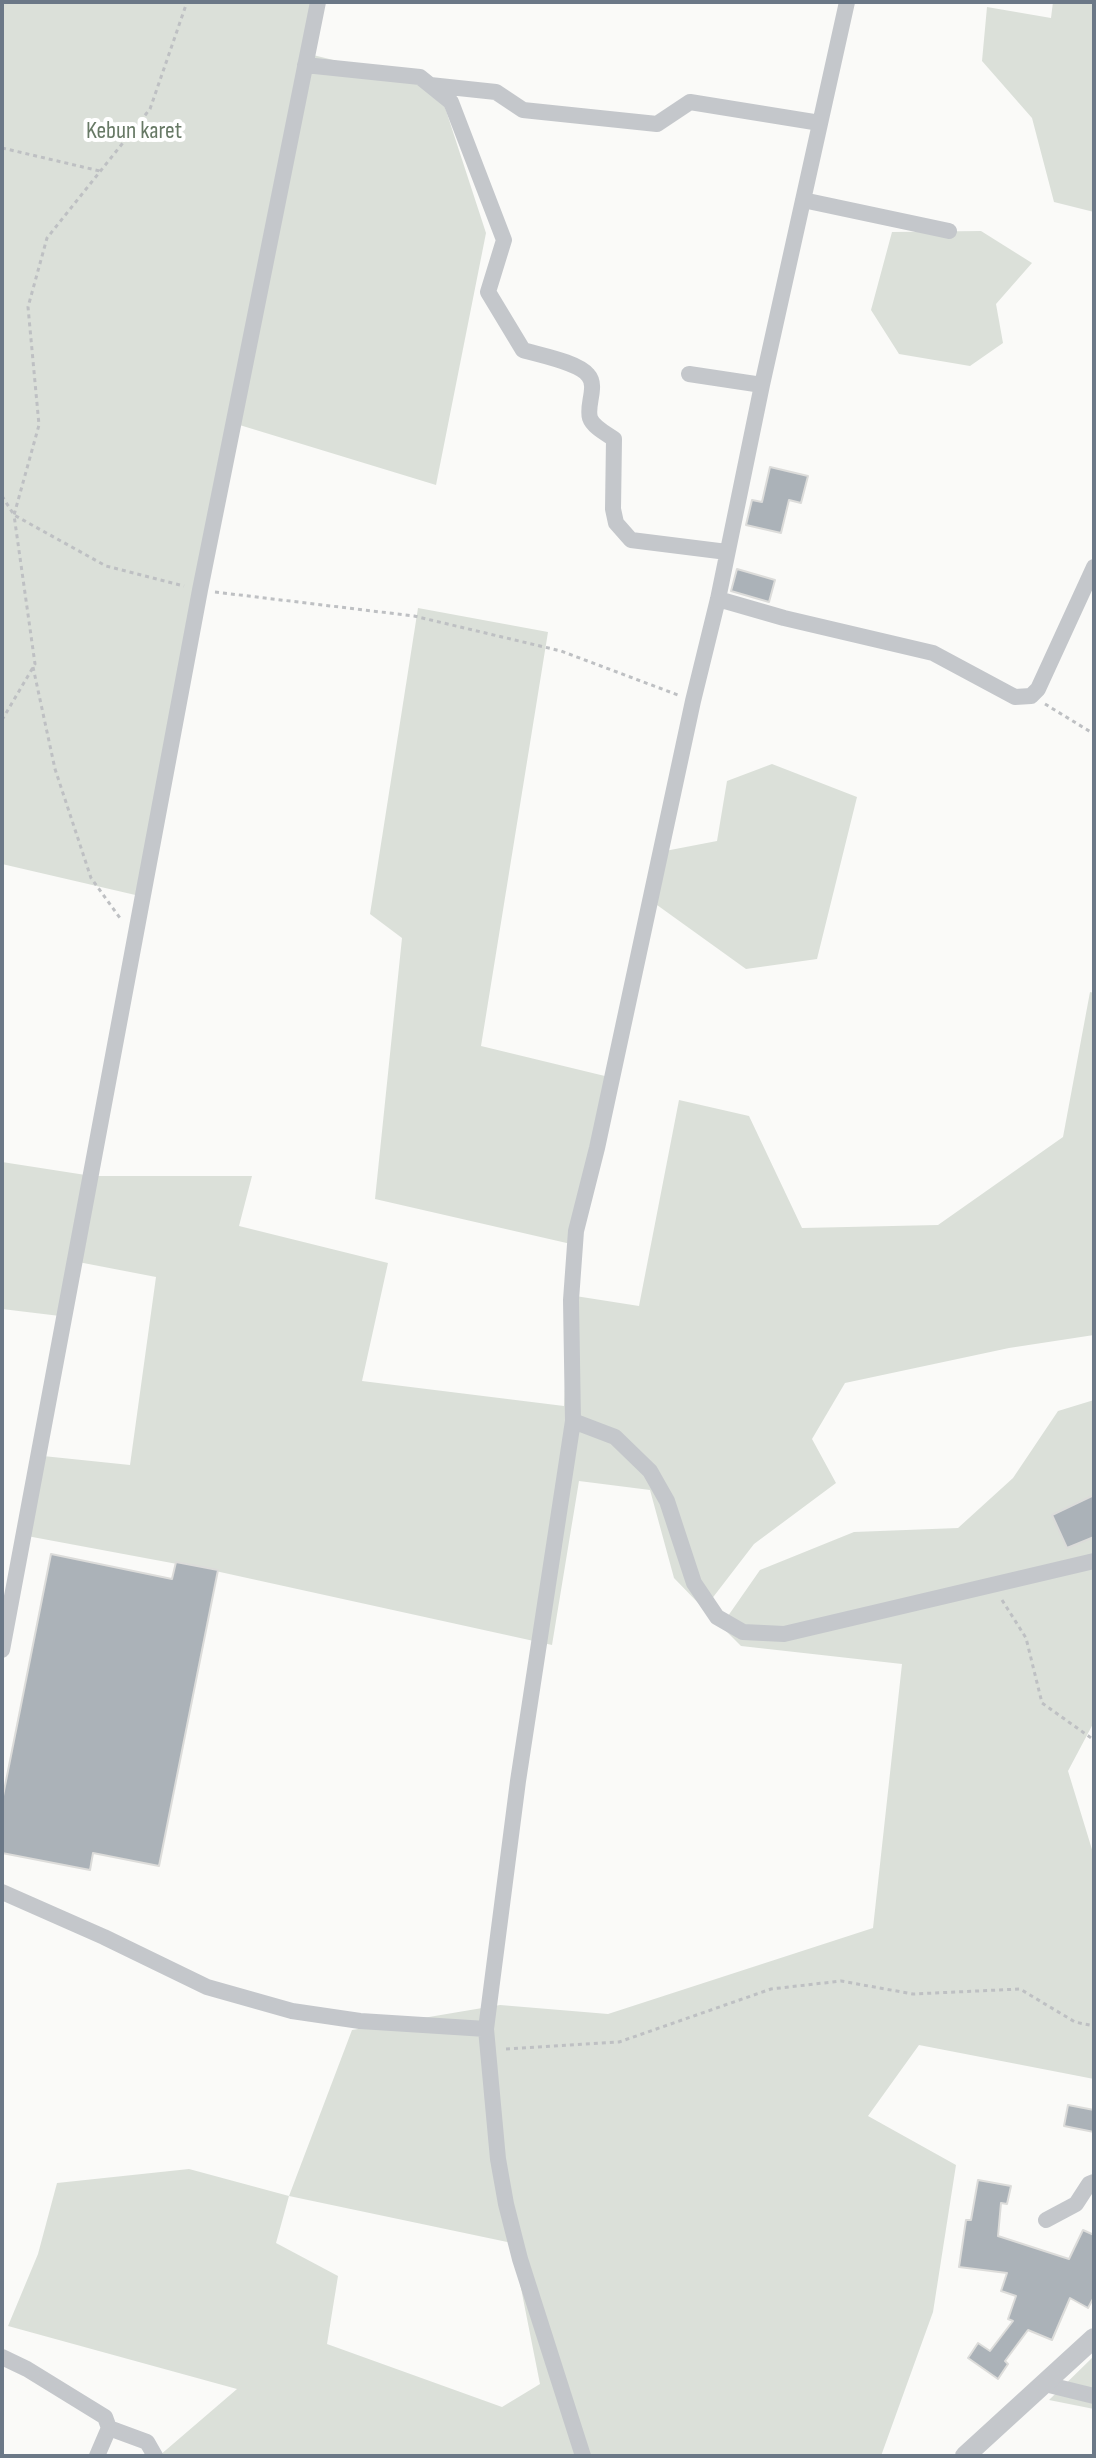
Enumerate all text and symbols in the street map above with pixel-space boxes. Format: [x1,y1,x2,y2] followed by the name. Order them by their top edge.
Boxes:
[86,118,182,146] park label: Kebun karet

